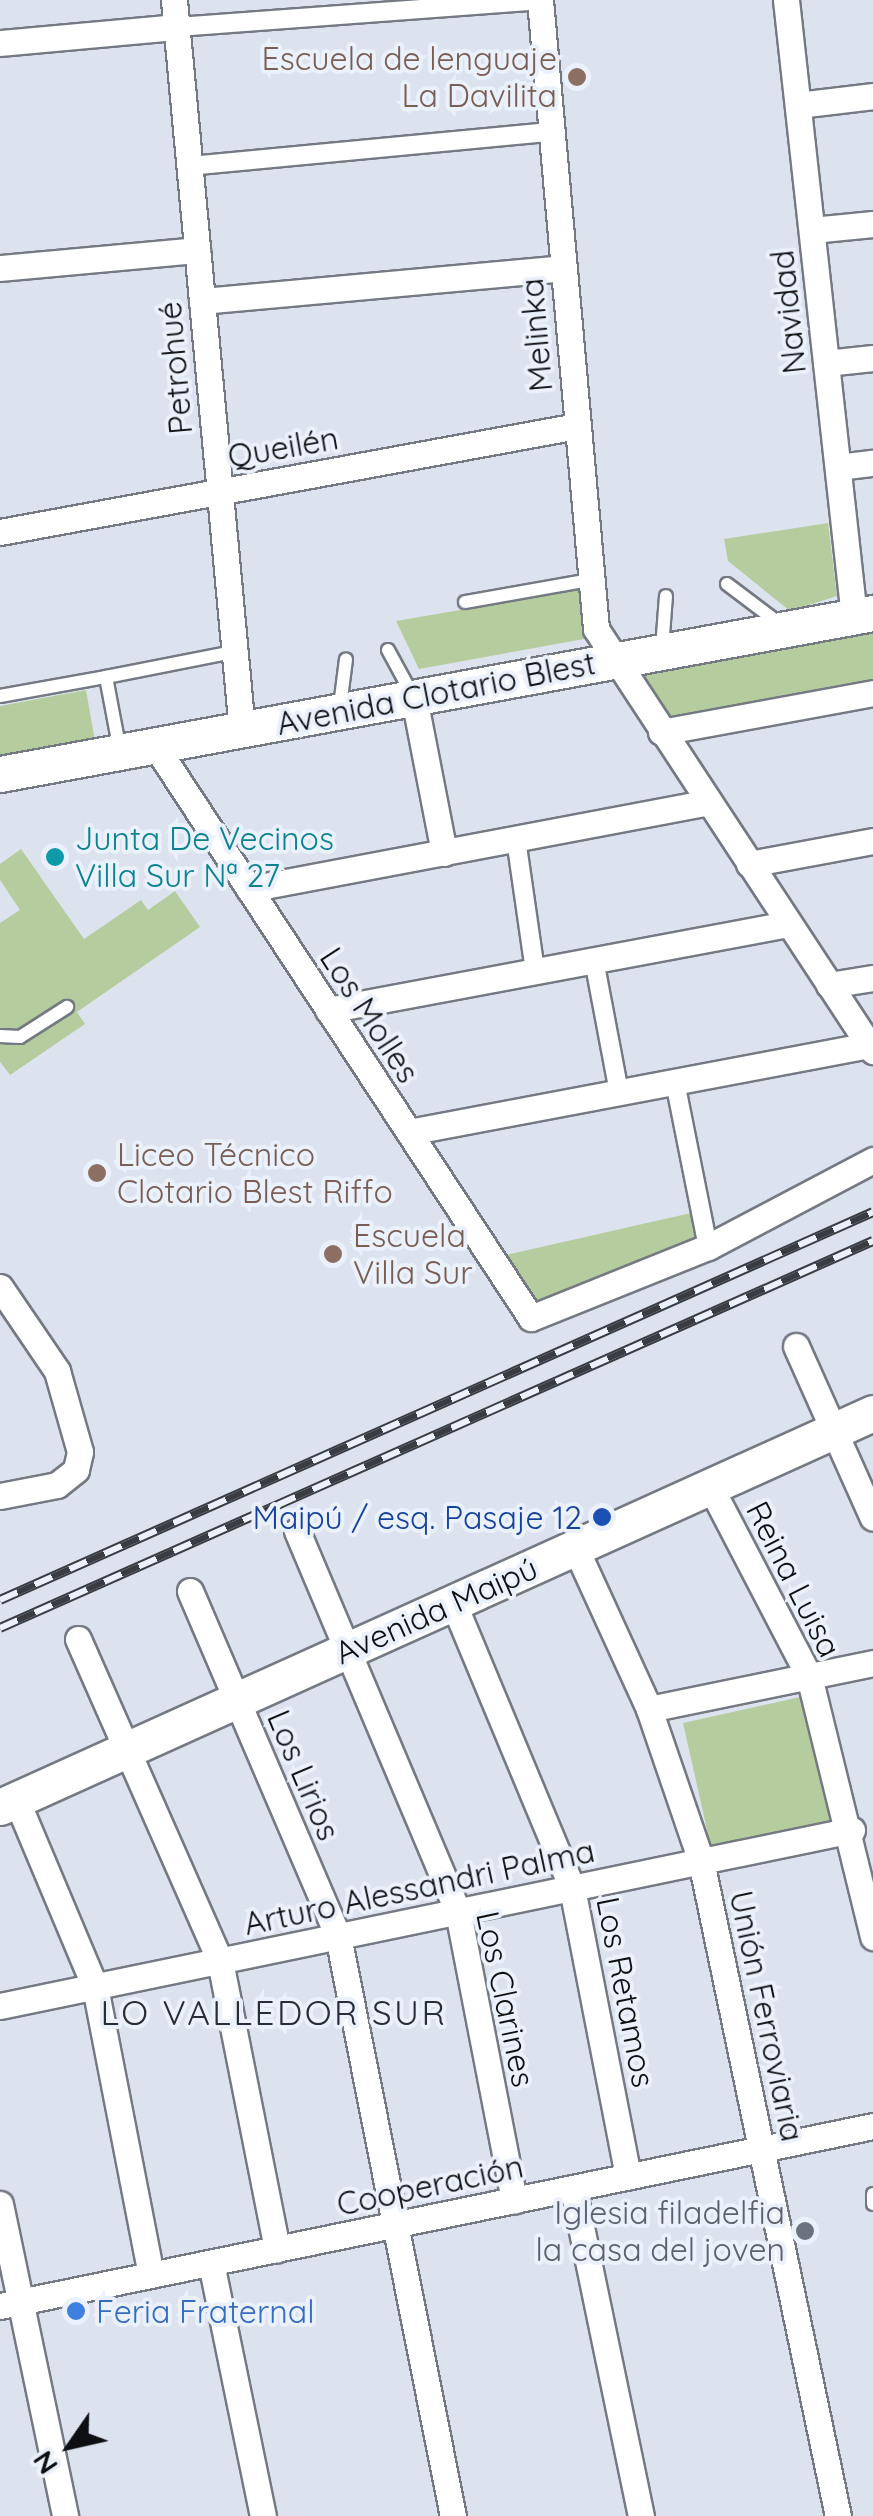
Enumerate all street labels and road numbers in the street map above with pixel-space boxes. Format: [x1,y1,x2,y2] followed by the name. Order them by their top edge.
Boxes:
[762,248,814,376] street label: Navidad
[512,277,560,393] street label: Melinka
[150,300,200,436] street label: Petrohué
[225,418,341,476] street label: Queilén
[273,643,599,743] street label: Avenida Clotario Blest
[312,940,428,1090] street label: Los Molles
[738,1495,850,1663] street label: Reina Luisa
[329,1548,543,1672] street label: Avenida Maipú
[259,1704,349,1846] street label: Los Lirios
[240,1831,598,1943] street label: Arturo Alessandri Palma
[722,1887,812,2145] street label: Unión Ferroviaria
[589,1894,663,2090] street label: Los Retamos
[469,1908,543,2090] street label: Los Clarines
[333,2147,527,2223] street label: Cooperación

